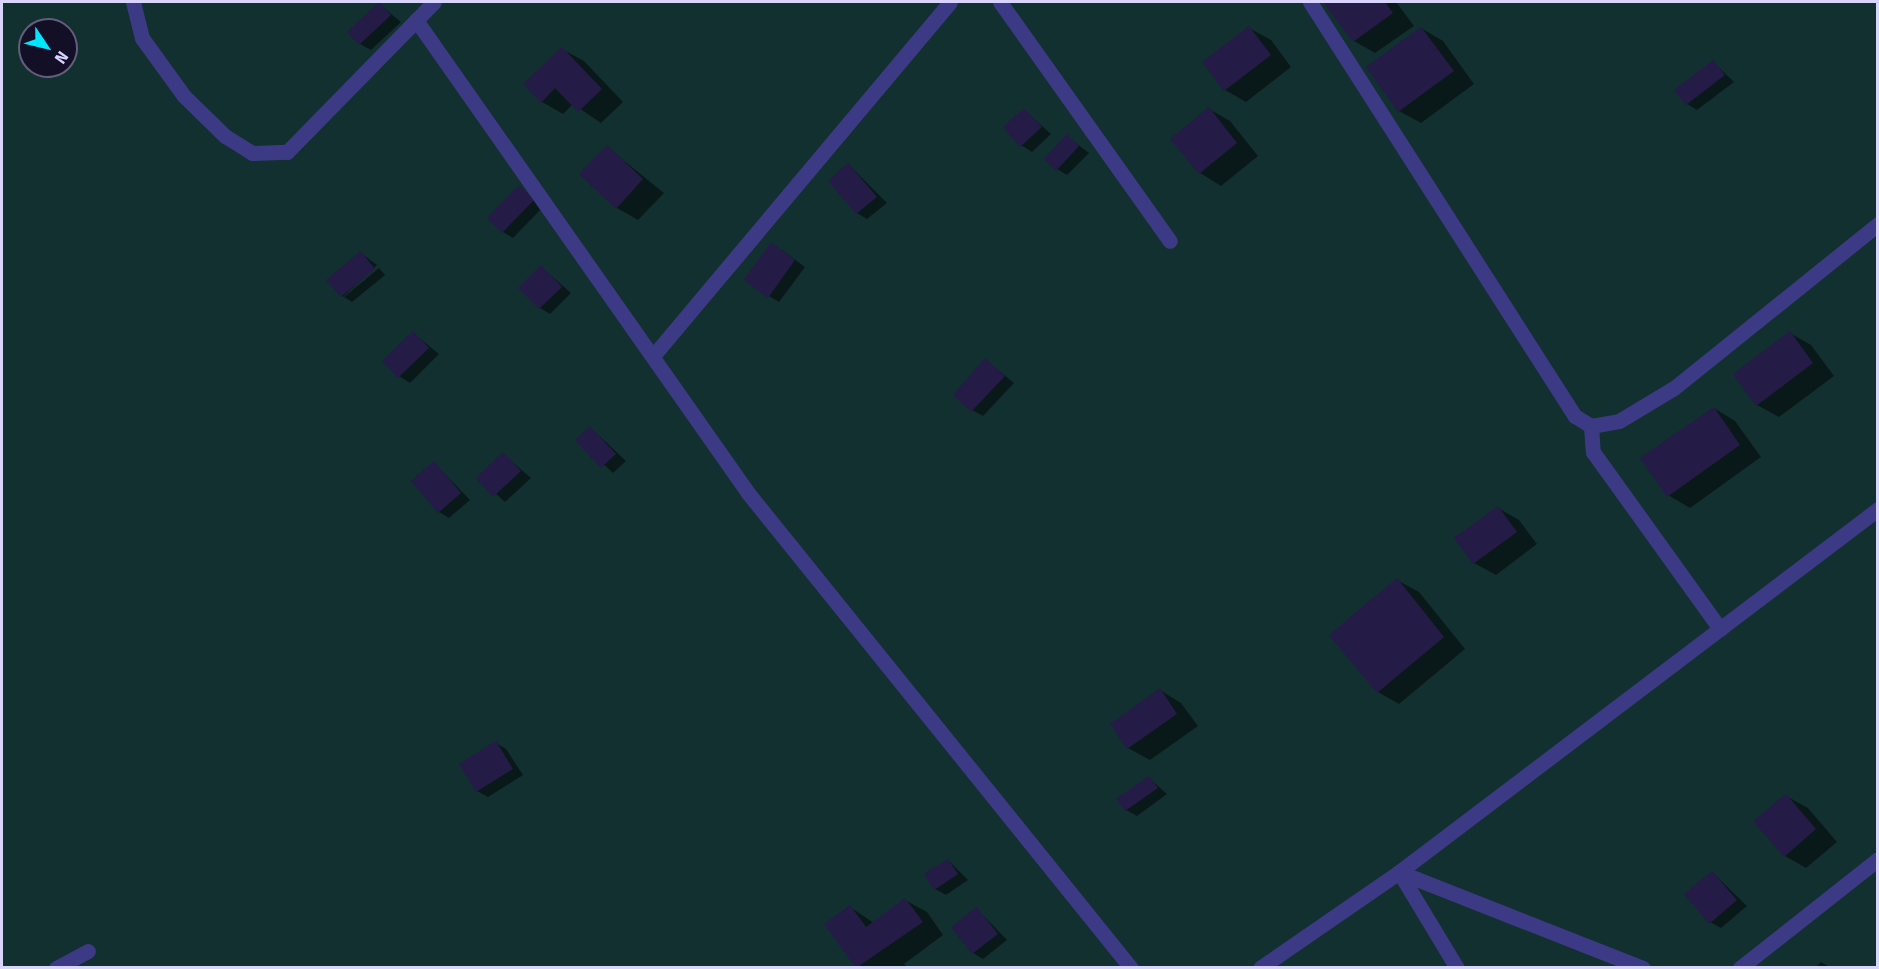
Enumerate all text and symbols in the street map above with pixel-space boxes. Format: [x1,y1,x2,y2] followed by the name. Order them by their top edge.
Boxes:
[18,18,78,78] north arrow
[51,48,72,67] text: N

